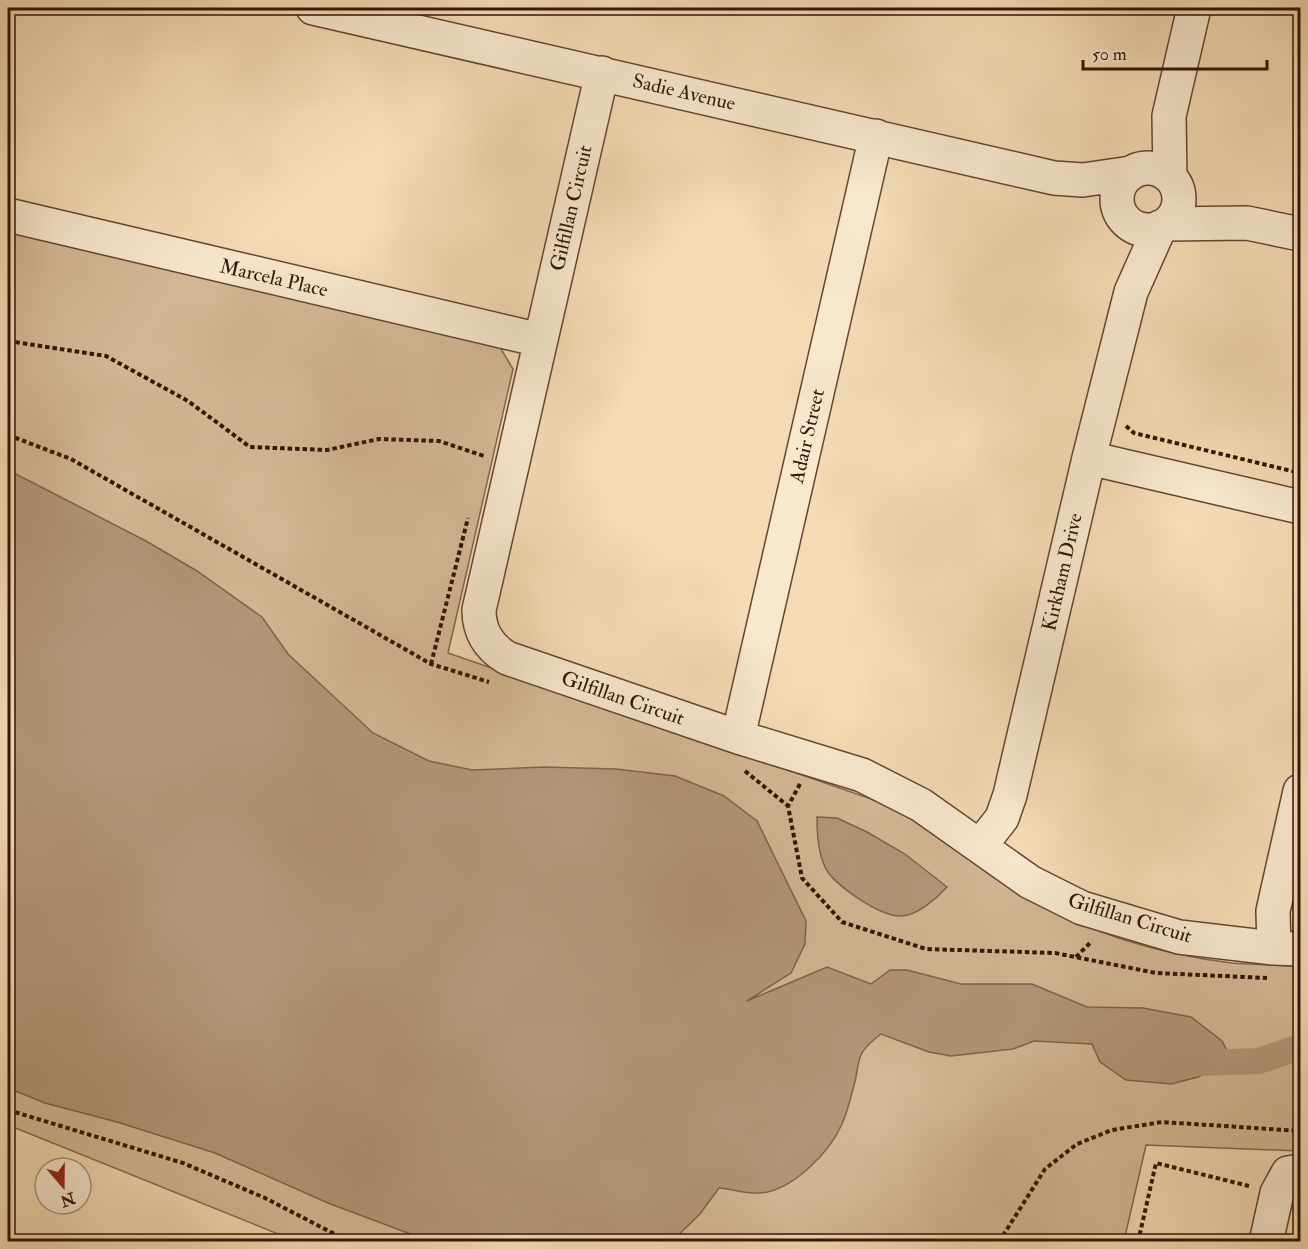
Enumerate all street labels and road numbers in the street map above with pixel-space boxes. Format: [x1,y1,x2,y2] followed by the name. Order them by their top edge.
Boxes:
[630,68,738,116] street label: Sadie Avenue
[544,142,598,273] street label: Gilfillan Circuit
[217,253,331,303] street label: Marcela Place
[784,386,830,487] street label: Adair Street
[1036,511,1088,633] street label: Kirkham Drive
[558,665,688,731] street label: Gilfillan Circuit
[1065,887,1196,949] street label: Gilfillan Circuit

